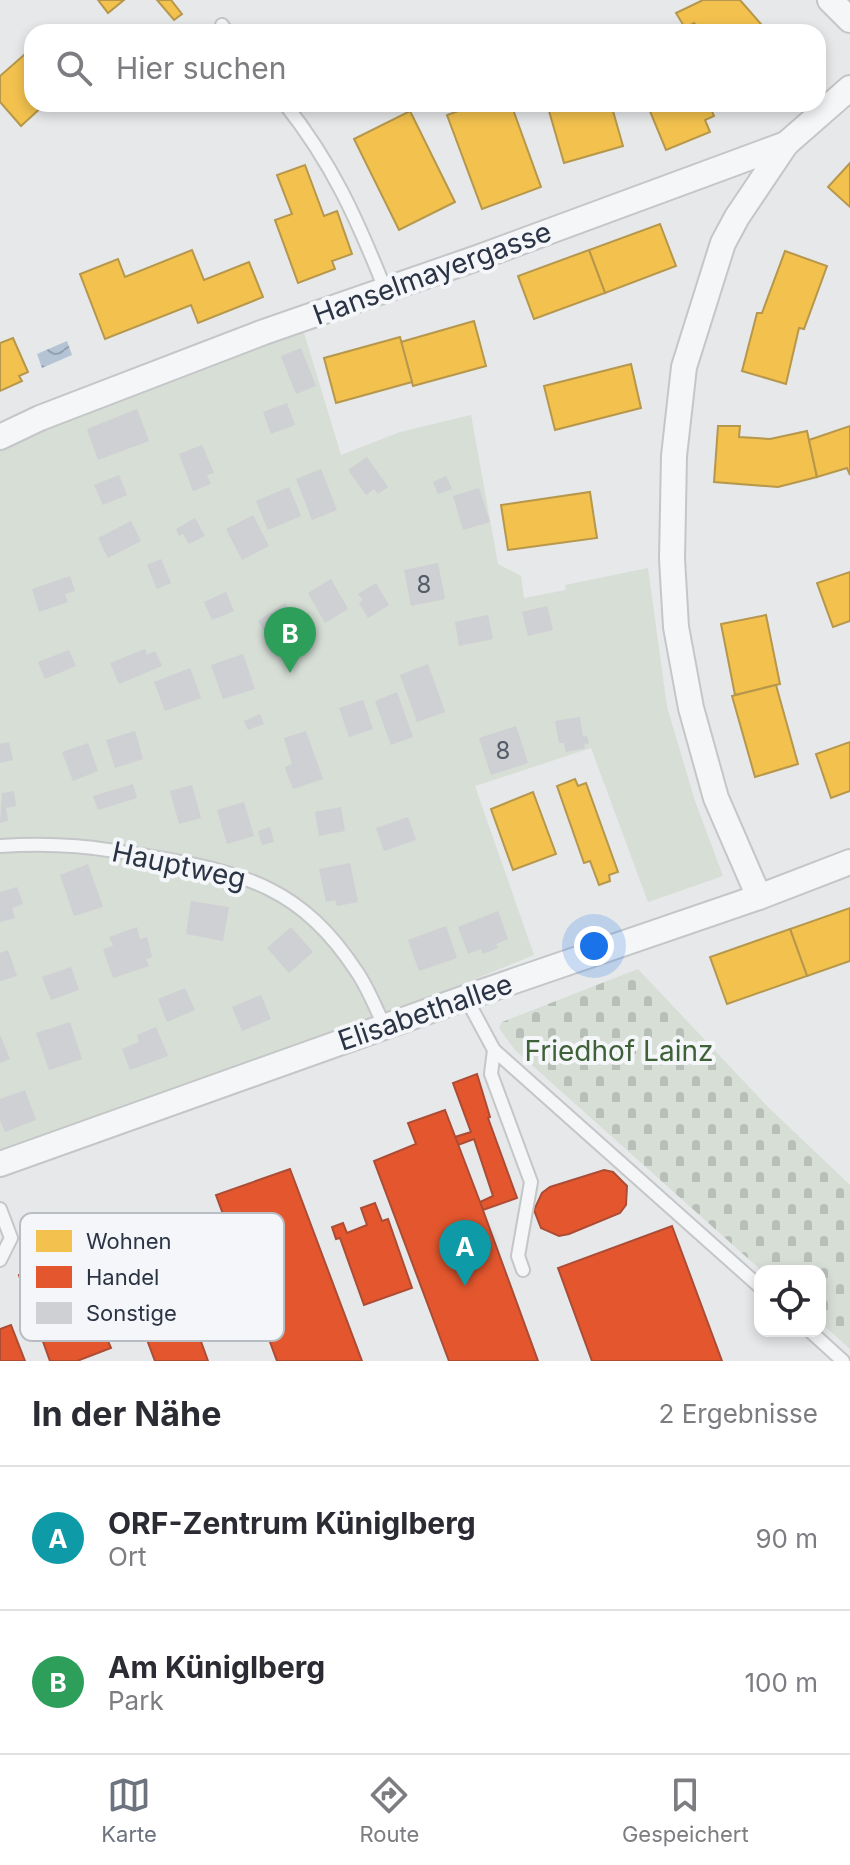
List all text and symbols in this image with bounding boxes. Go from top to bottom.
search box [24,24,826,112]
icon: search [52,46,96,90]
text: Hier suchen [116,50,286,86]
street label: Hanselmayergasse [308,214,556,332]
house number: 8 [417,570,431,599]
pin: B [264,607,316,673]
house number: 8 [496,736,510,765]
street label: Hauptweg [109,834,249,896]
your location [574,926,614,966]
street label: Elisabethallee [333,966,517,1058]
park label: Friedhof Lainz [525,1034,713,1068]
legend [20,1213,284,1341]
pin: A [439,1220,491,1286]
text: Wohnen [86,1228,172,1254]
text: Handel [86,1264,159,1290]
map controls [754,1265,826,1337]
button: locate [754,1265,826,1337]
text: Sonstige [86,1300,177,1326]
text: In der Nähe [32,1393,221,1434]
text: 2 Ergebnisse [659,1398,818,1429]
text: ORF-Zentrum Küniglberg [108,1505,476,1541]
text: A [48,1523,68,1554]
text: 90 m [755,1523,818,1554]
text: Ort [108,1541,147,1572]
text: Am Küniglberg [108,1649,325,1685]
text: B [49,1667,67,1698]
text: 100 m [745,1667,818,1698]
text: Park [108,1685,164,1716]
tab: Karte [101,1773,157,1847]
tab: Route [359,1773,419,1847]
tab: Gespeichert [622,1773,749,1847]

